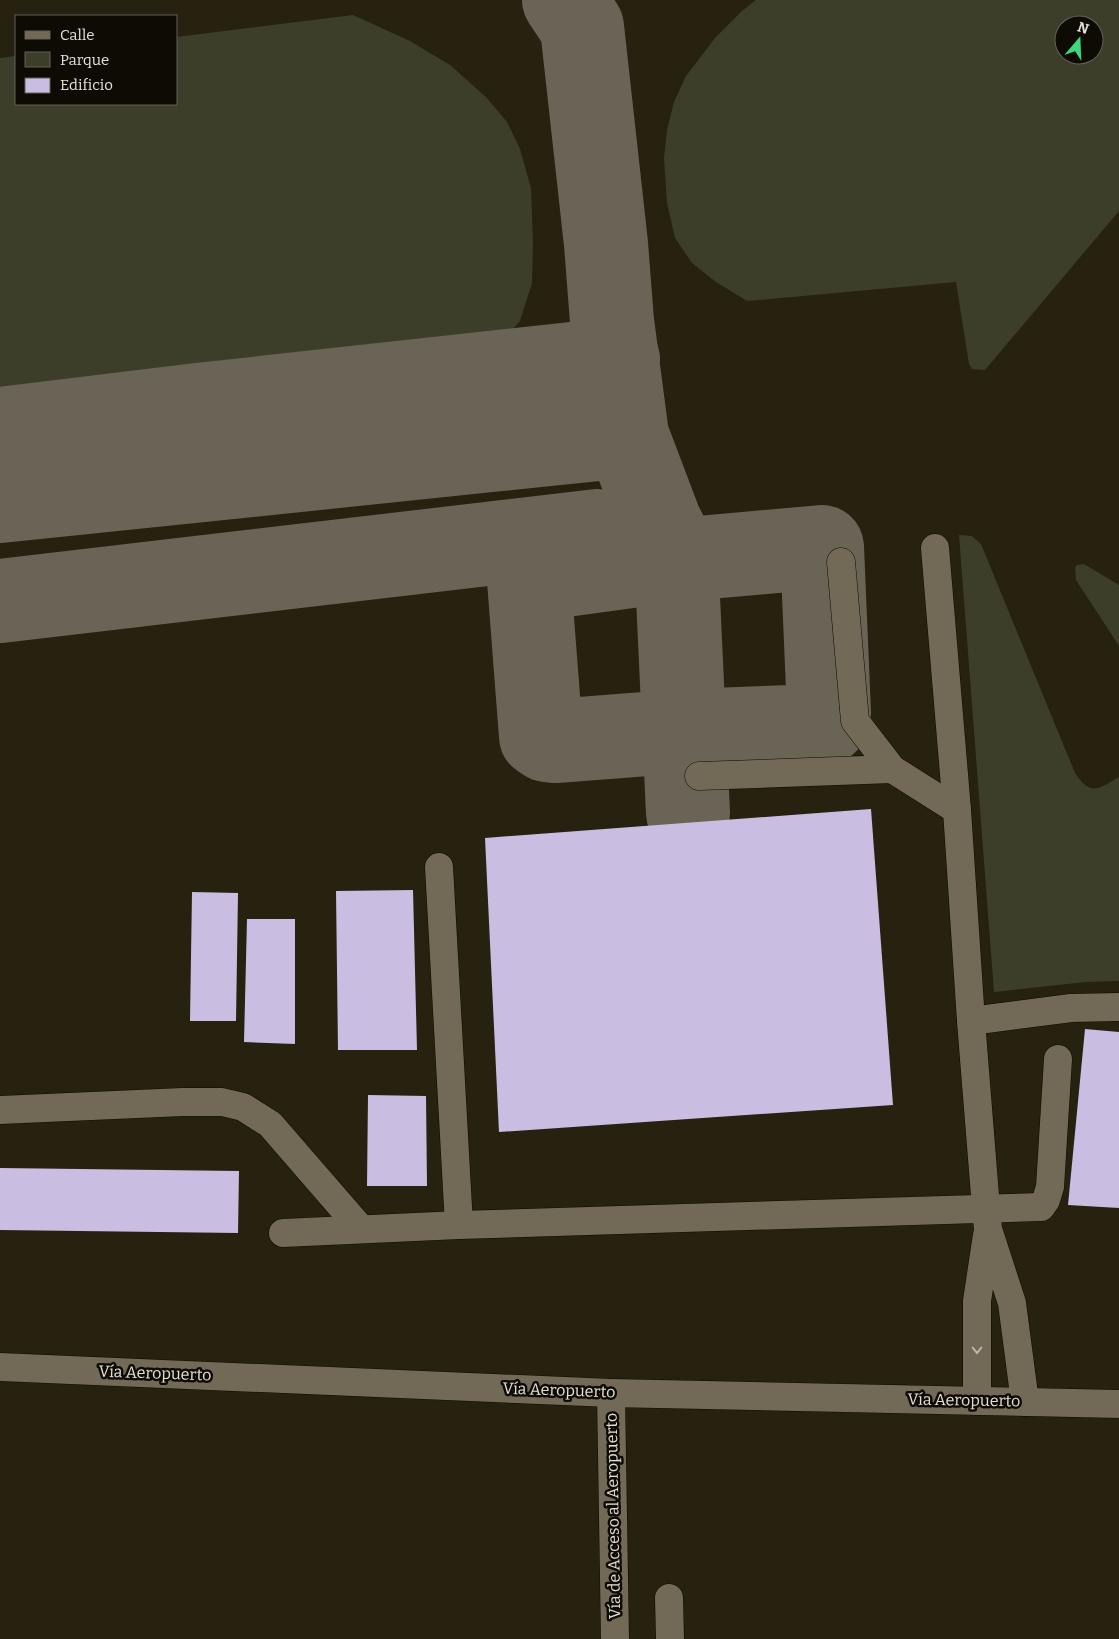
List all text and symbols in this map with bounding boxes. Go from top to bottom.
legend [15,15,178,105]
north arrow [1054,15,1104,65]
text: N [1075,18,1091,38]
text: Calle [60,26,94,44]
text: Parque [60,51,109,69]
text: Edificio [60,76,113,94]
one-way arrow [972,1346,982,1354]
street label: Vía Aeropuerto [98,1362,212,1384]
street label: Vía Aeropuerto [502,1379,616,1401]
street label: Vía Aeropuerto [907,1390,1021,1410]
street label: Vía de Acceso al Aeropuerto [602,1413,624,1619]

